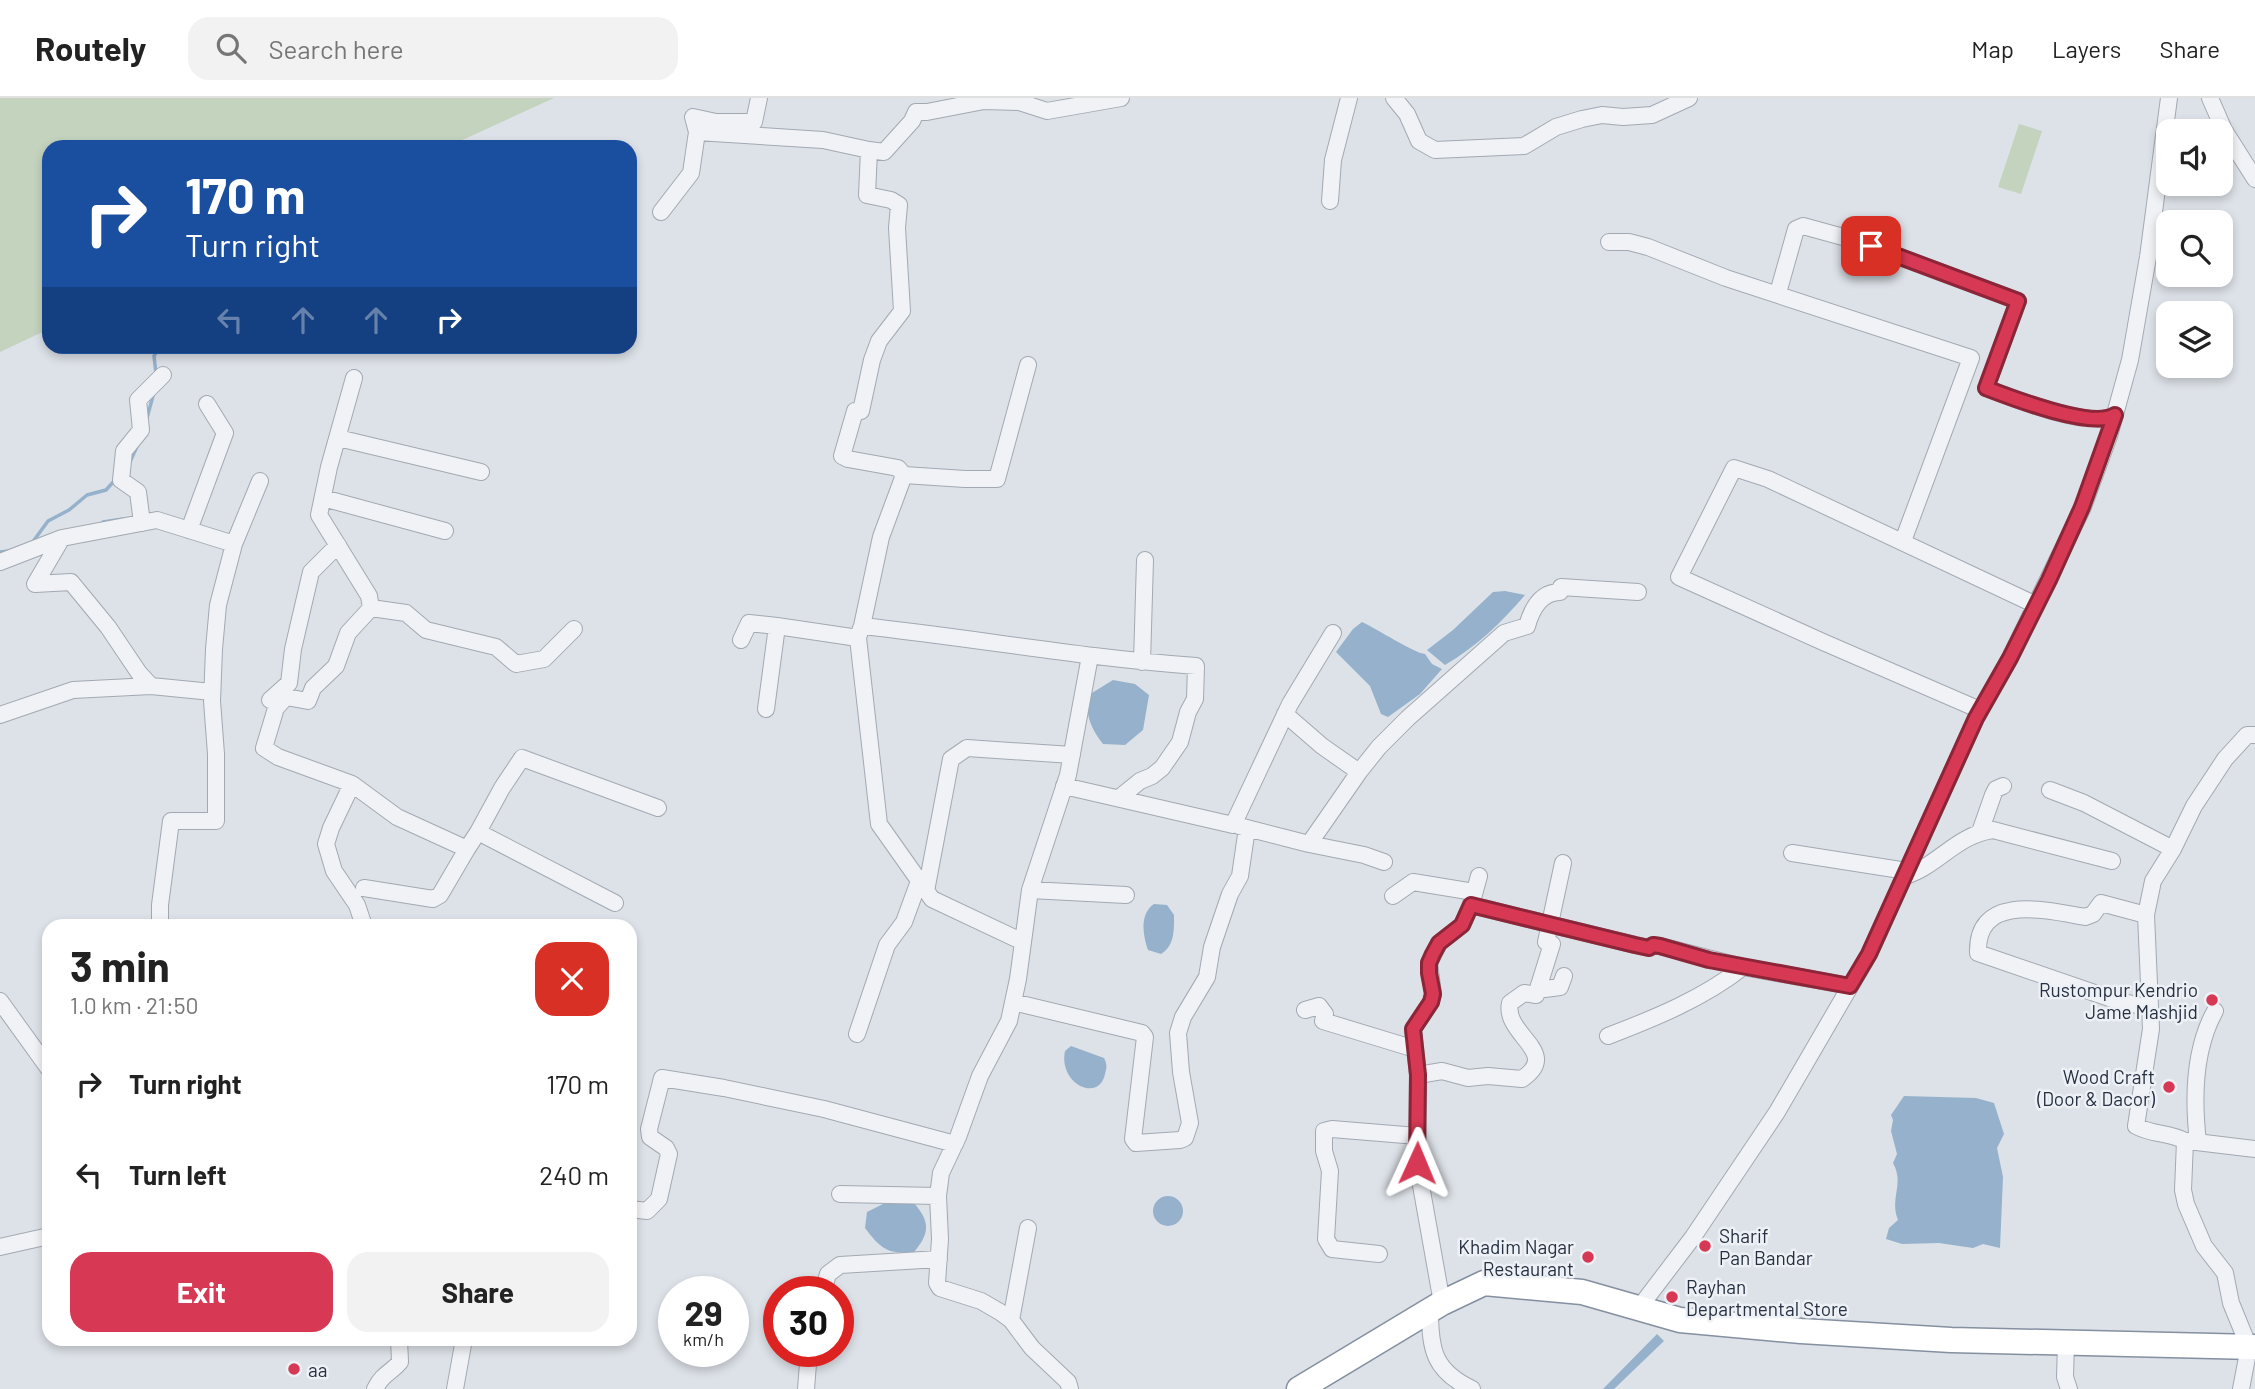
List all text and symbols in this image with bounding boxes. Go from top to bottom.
search box [188,17,678,80]
text: Routely [35,28,146,68]
icon: search [212,29,250,67]
text: Search here [268,33,404,64]
text: Map [1971,34,2014,63]
text: Layers [2052,34,2121,63]
text: Share [2159,34,2220,63]
map controls [2156,119,2233,378]
button: sound [2156,119,2233,196]
text: 170 m [185,165,305,224]
icon: right [70,168,161,259]
button: search [2156,210,2233,287]
pin [1841,216,1901,276]
text: Turn right [185,225,320,263]
icon: arrive [1852,227,1890,265]
icon: left [211,301,249,339]
icon: ahead [284,301,322,339]
icon: ahead [357,301,395,339]
icon: right [430,301,468,339]
button: layers [2156,301,2233,378]
text: 3 min [70,940,170,990]
button: close [535,942,609,1016]
place label: Rustompur Kendrio Jame Mashjid [2039,978,2198,1023]
text: 1.0 km · 21:50 [70,991,199,1019]
marker: Rustompur Kendrio Jame Mashjid [2204,992,2220,1008]
icon: right [70,1065,108,1103]
place label: Wood Craft (Door & Dacor) [2036,1065,2156,1110]
text: Turn right [129,1068,242,1099]
text: 170 m [546,1068,609,1099]
marker: Wood Craft (Door & Dacor) [2161,1079,2177,1095]
position arrow [1380,1126,1454,1200]
icon: left [70,1156,108,1194]
text: Turn left [129,1159,227,1190]
text: 240 m [539,1159,609,1190]
place label: Sharif Pan Bandar [1719,1224,1813,1269]
place label: Khadim Nagar Restaurant [1458,1235,1574,1280]
marker: Sharif Pan Bandar [1697,1238,1713,1254]
marker: Khadim Nagar Restaurant [1580,1249,1596,1265]
button: Exit [70,1252,333,1332]
button: Share [347,1252,609,1332]
place label: Rayhan Departmental Store [1686,1275,1848,1320]
speed limit sign: 30 [763,1276,854,1367]
marker: Rayhan Departmental Store [1664,1289,1680,1305]
text: 29 [684,1291,723,1333]
text: km/h [683,1328,724,1350]
place label: aa [308,1358,327,1381]
marker: aa [286,1361,302,1377]

